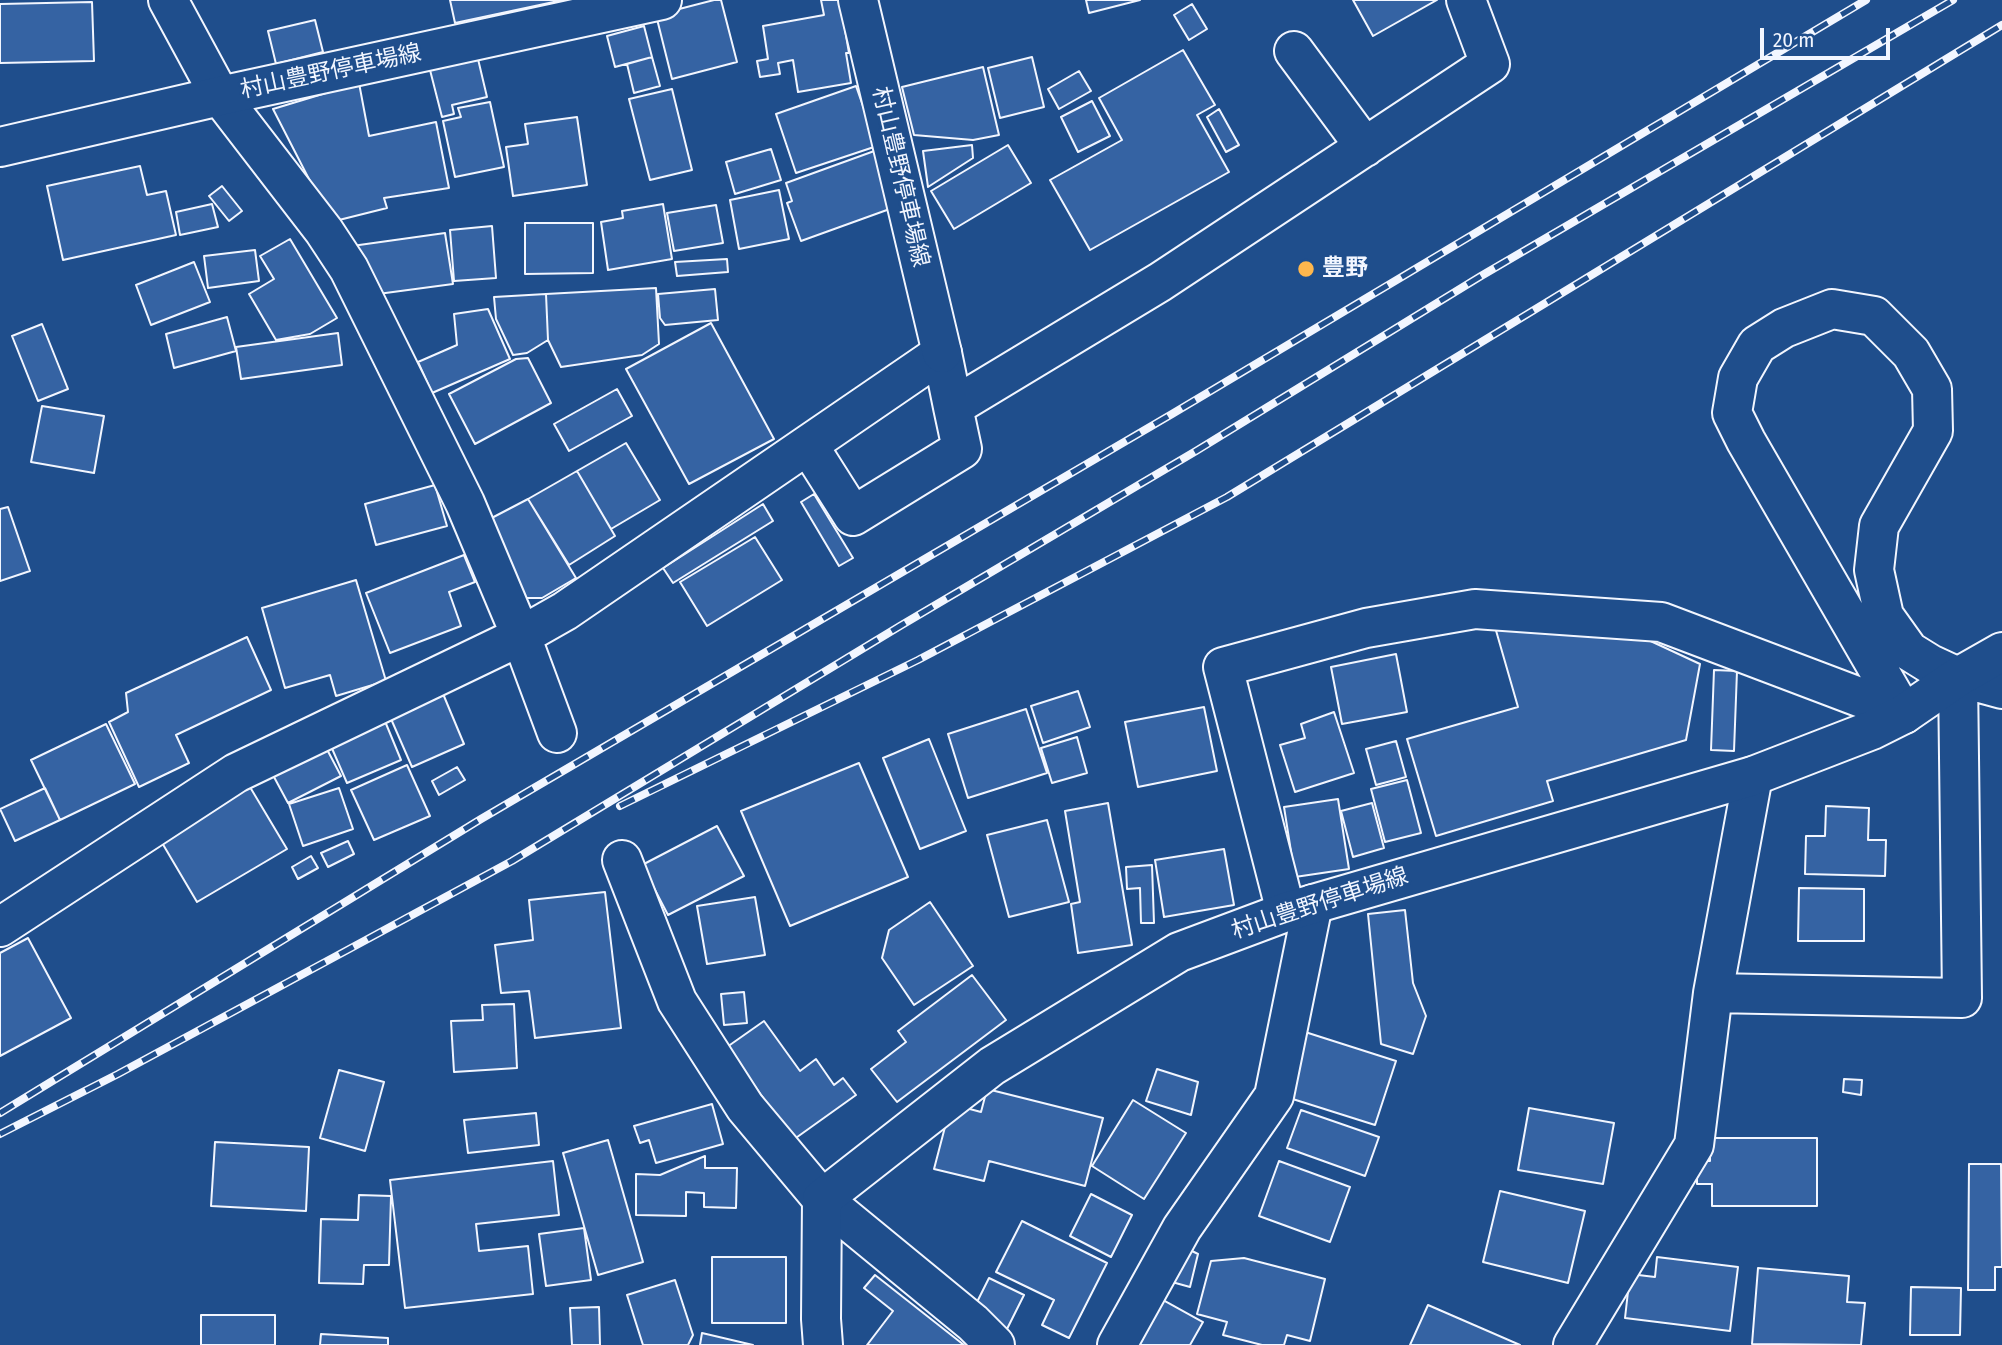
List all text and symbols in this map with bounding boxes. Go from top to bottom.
scale bar [1764,14,1894,58]
text: 20 m [1773,27,1814,53]
street label: 村山豊野停車場線 [238,39,424,105]
street label: 村山豊野停車場線 [866,84,934,270]
place label: 豊野 [1322,255,1368,283]
marker: 豊野 [1296,259,1316,279]
street label: 村山豊野停車場線 [1228,862,1412,946]

